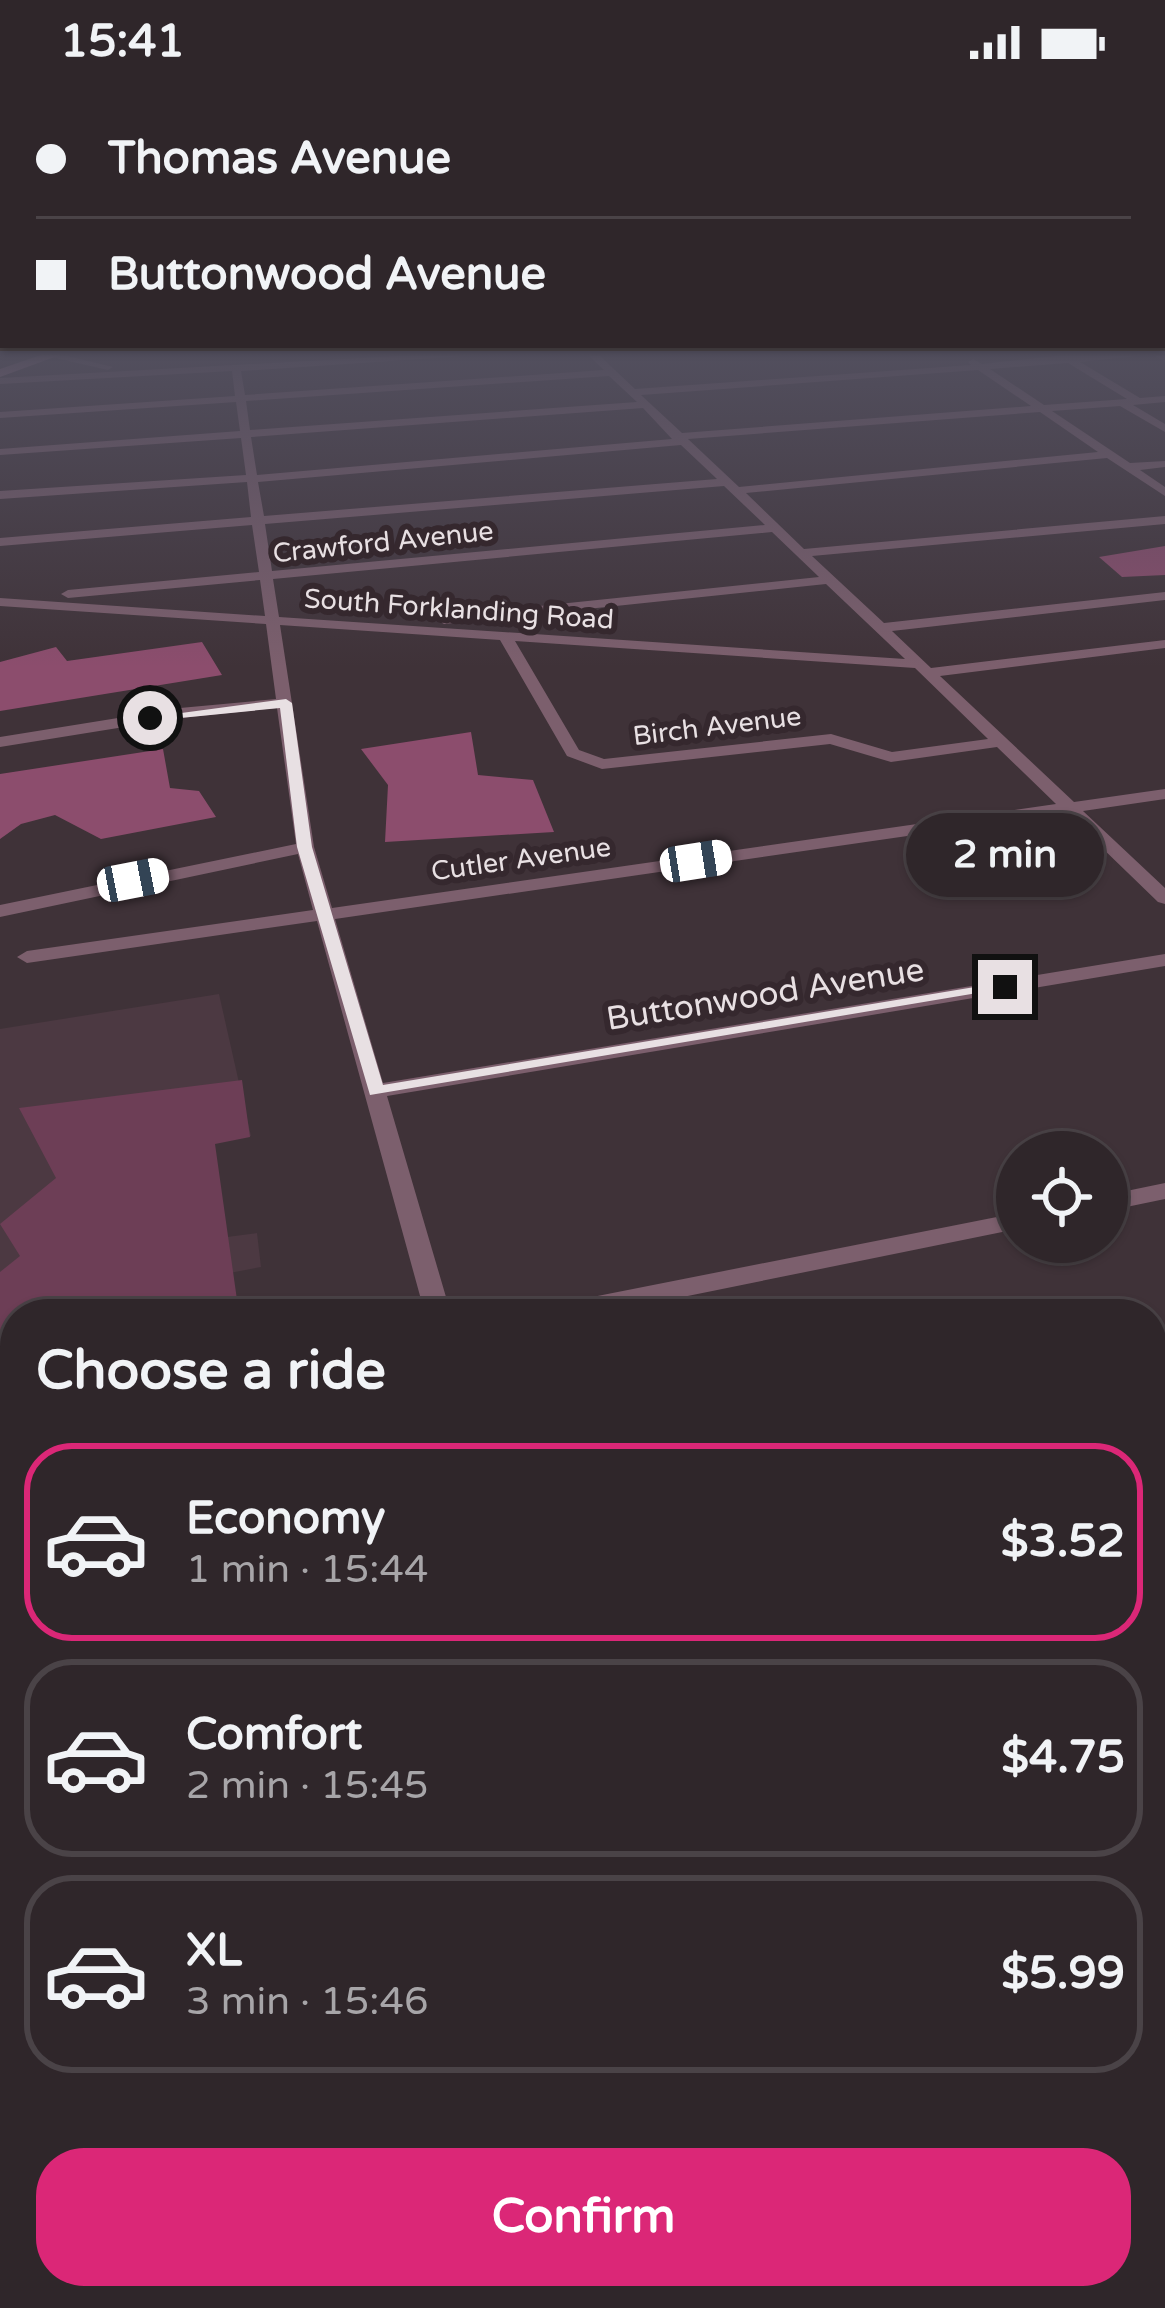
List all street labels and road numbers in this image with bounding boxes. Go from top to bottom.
street label: Crawford Avenue [271,514,495,570]
street label: South Forklanding Road [303,582,615,637]
street label: Birch Avenue [631,700,803,753]
street label: Cutler Avenue [429,831,613,888]
street label: Buttonwood Avenue [604,950,927,1039]

